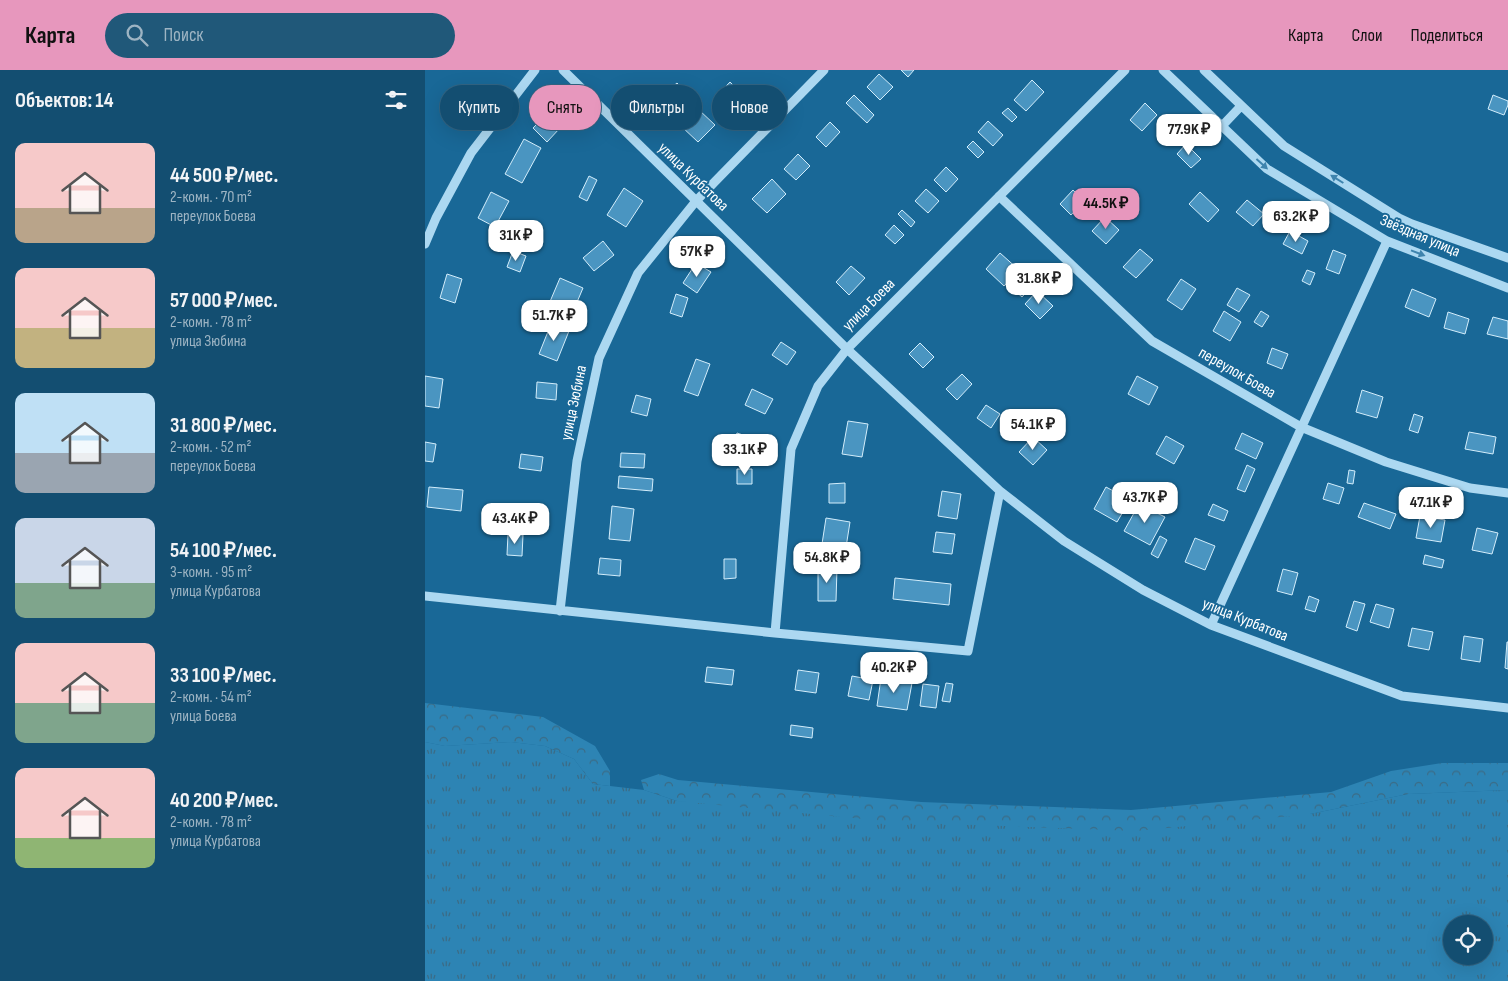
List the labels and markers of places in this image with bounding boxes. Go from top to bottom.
pin: 77.9K ₽ [1143,114,1235,156]
pin: 44.5K ₽ [1060,188,1152,230]
pin: 63.2K ₽ [1250,200,1342,243]
pin: 31K ₽ [481,220,551,262]
pin: 57K ₽ [662,236,732,278]
pin: 31.8K ₽ [993,262,1085,305]
pin: 51.7K ₽ [508,300,600,342]
pin: 54.1K ₽ [987,408,1079,451]
pin: 33.1K ₽ [699,434,791,476]
pin: 43.7K ₽ [1099,482,1191,524]
pin: 47.1K ₽ [1385,486,1477,529]
pin: 43.4K ₽ [469,502,561,545]
pin: 54.8K ₽ [781,542,873,584]
pin: 40.2K ₽ [848,652,940,694]

